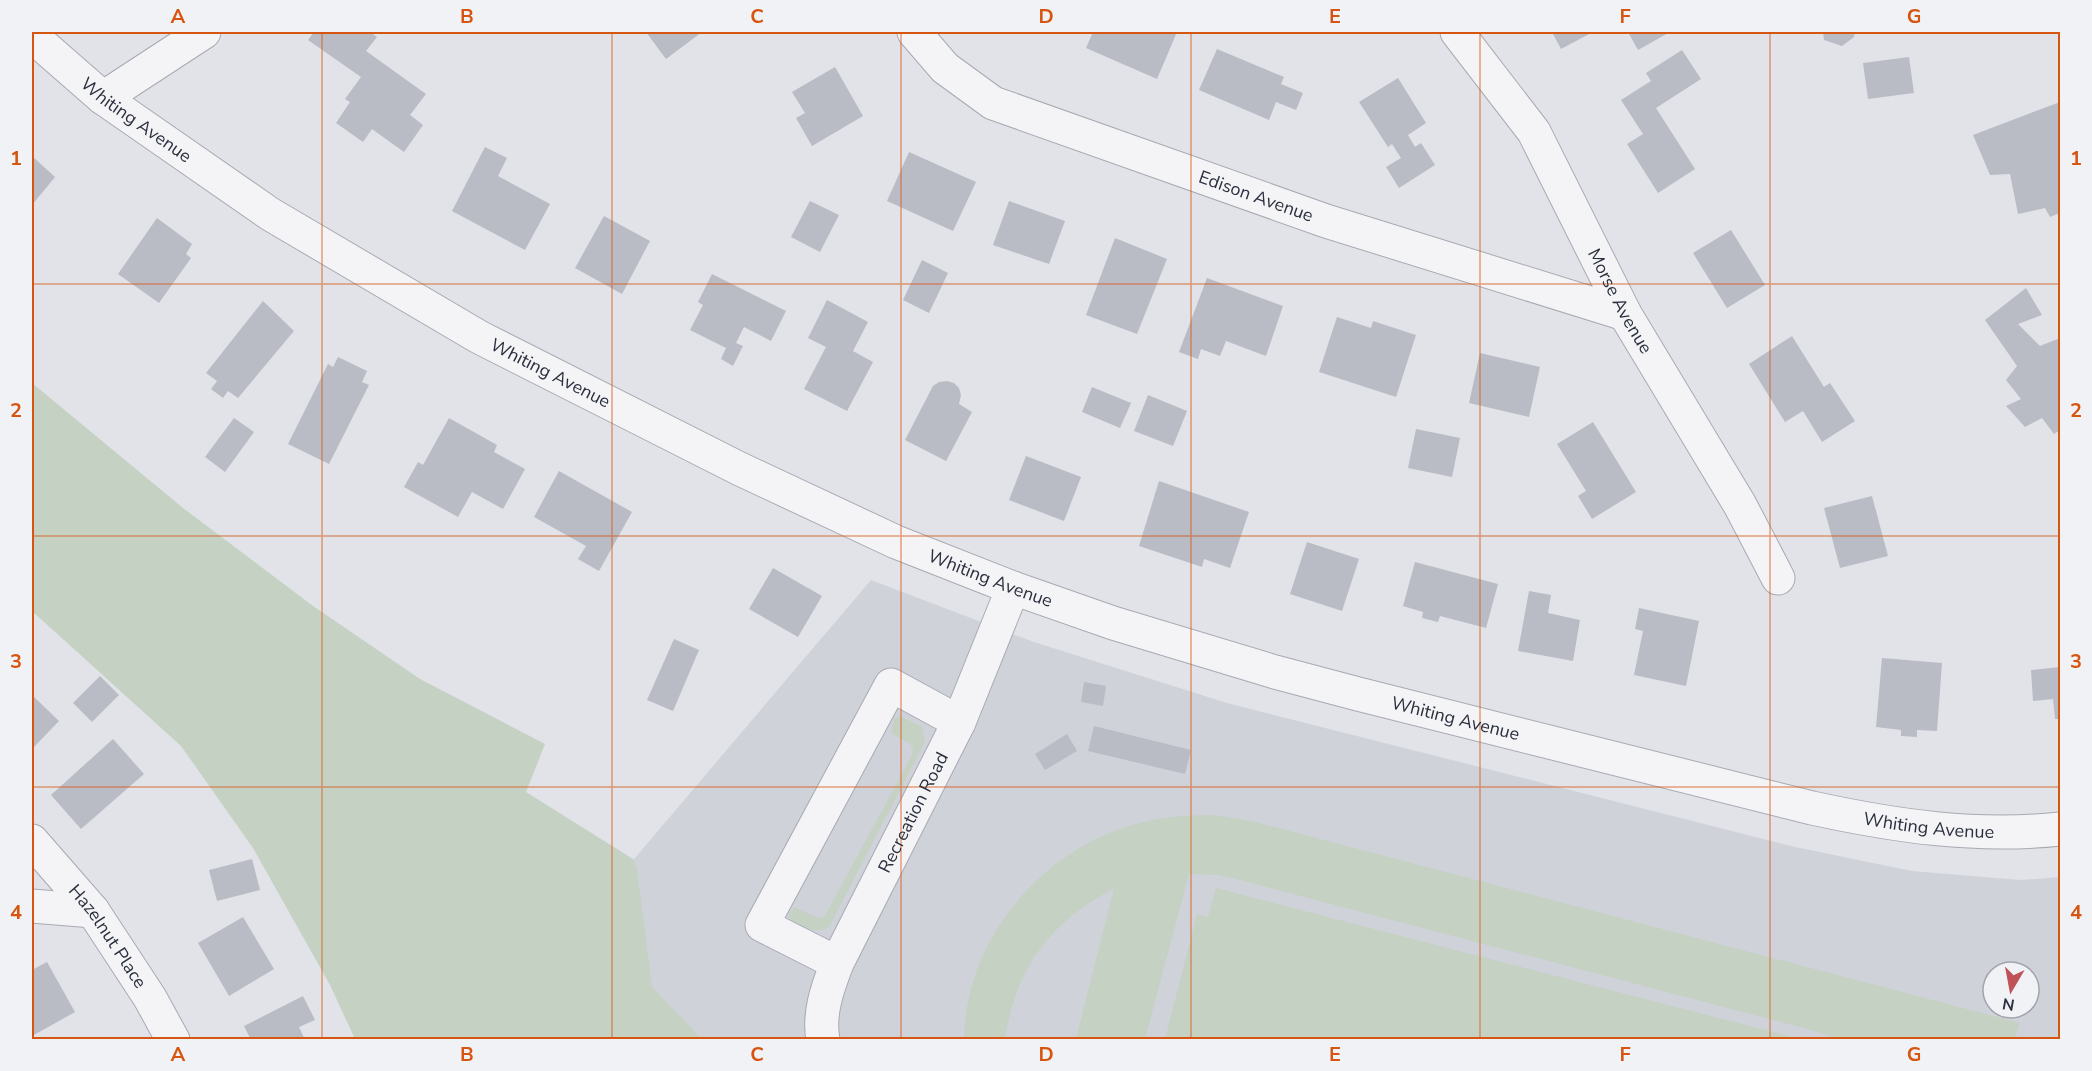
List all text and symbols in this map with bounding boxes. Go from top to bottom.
text: A [171,3,186,30]
text: B [460,3,474,30]
text: C [750,3,764,30]
text: D [1038,3,1054,30]
text: E [1329,3,1341,30]
text: F [1619,3,1631,30]
text: G [1907,3,1921,30]
street label: Whiting Avenue [76,72,196,168]
text: 1 [10,145,22,172]
text: 1 [2070,145,2082,172]
street label: Edison Avenue [1196,165,1317,228]
street label: Morse Avenue [1582,245,1658,358]
street label: Whiting Avenue [486,333,614,413]
text: 2 [10,397,22,424]
text: 2 [2070,397,2082,424]
street label: Whiting Avenue [925,544,1056,613]
text: 3 [10,648,22,675]
text: 3 [2070,648,2082,675]
street label: Whiting Avenue [1389,691,1522,746]
street label: Recreation Road [873,748,954,877]
street label: Whiting Avenue [1862,807,1994,844]
street label: Hazelnut Place [63,879,152,993]
text: 4 [10,899,22,926]
text: 4 [2070,899,2082,926]
north arrow [1981,960,2041,1020]
text: N [2001,992,2016,1016]
text: A [171,1041,186,1068]
text: B [460,1041,474,1068]
text: C [750,1041,764,1068]
text: D [1038,1041,1054,1068]
text: E [1329,1041,1341,1068]
text: F [1619,1041,1631,1068]
text: G [1907,1041,1921,1068]

